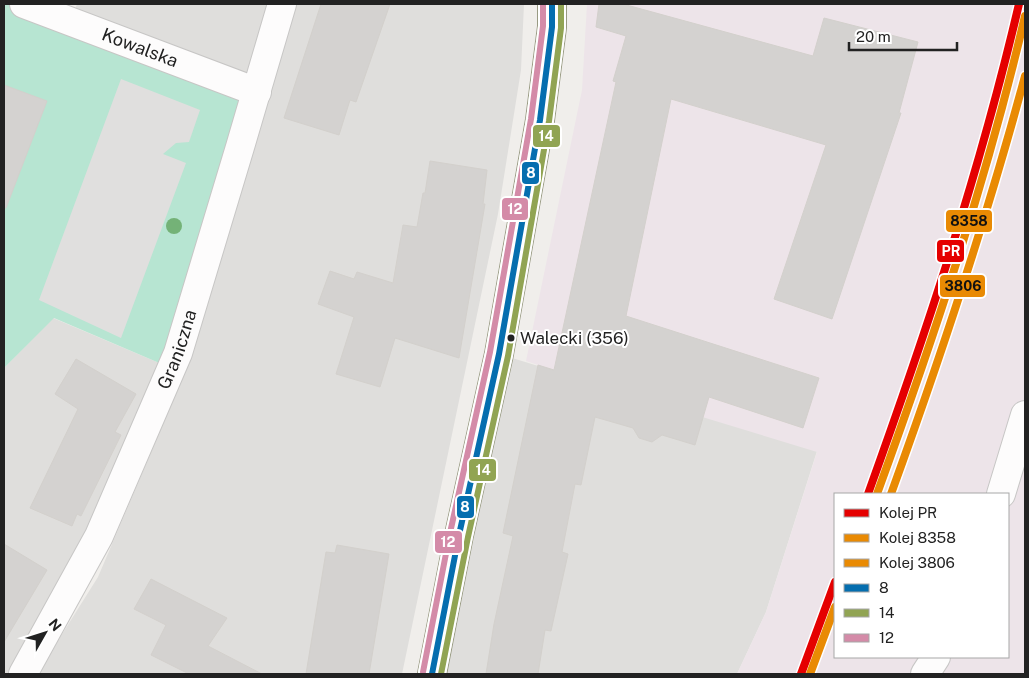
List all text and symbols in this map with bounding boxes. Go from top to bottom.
scale bar [849,20,956,52]
street label: Kowalska [99,23,181,71]
text: 20 m [856,28,891,45]
line badge: 14 [532,124,561,148]
text: 14 [538,128,554,144]
line badge: 8 [521,161,540,185]
text: 8 [526,165,536,181]
line badge: 12 [501,197,529,221]
text: 12 [508,201,523,217]
line badge: 8358 [945,209,993,233]
text: 8358 [950,213,988,229]
line badge: PR [936,239,965,263]
text: PR [942,243,960,259]
line badge: 3806 [939,274,986,298]
text: 3806 [945,278,981,294]
street label: Graniczna [153,307,200,392]
place label: Walecki (356) [520,328,629,348]
marker: Walecki (356) [506,333,516,343]
line badge: 14 [468,458,497,482]
text: 14 [475,462,491,478]
legend [834,493,1009,658]
line badge: 8 [456,495,475,519]
text: 8 [460,499,470,515]
text: Kolej PR [879,504,937,521]
text: Kolej 8358 [879,529,956,546]
line badge: 12 [434,530,463,554]
text: 12 [441,534,456,550]
text: Kolej 3806 [879,554,955,571]
text: 8 [879,579,889,596]
text: 14 [879,604,895,621]
north arrow [20,608,70,658]
text: N [45,616,65,634]
text: 12 [879,629,894,646]

